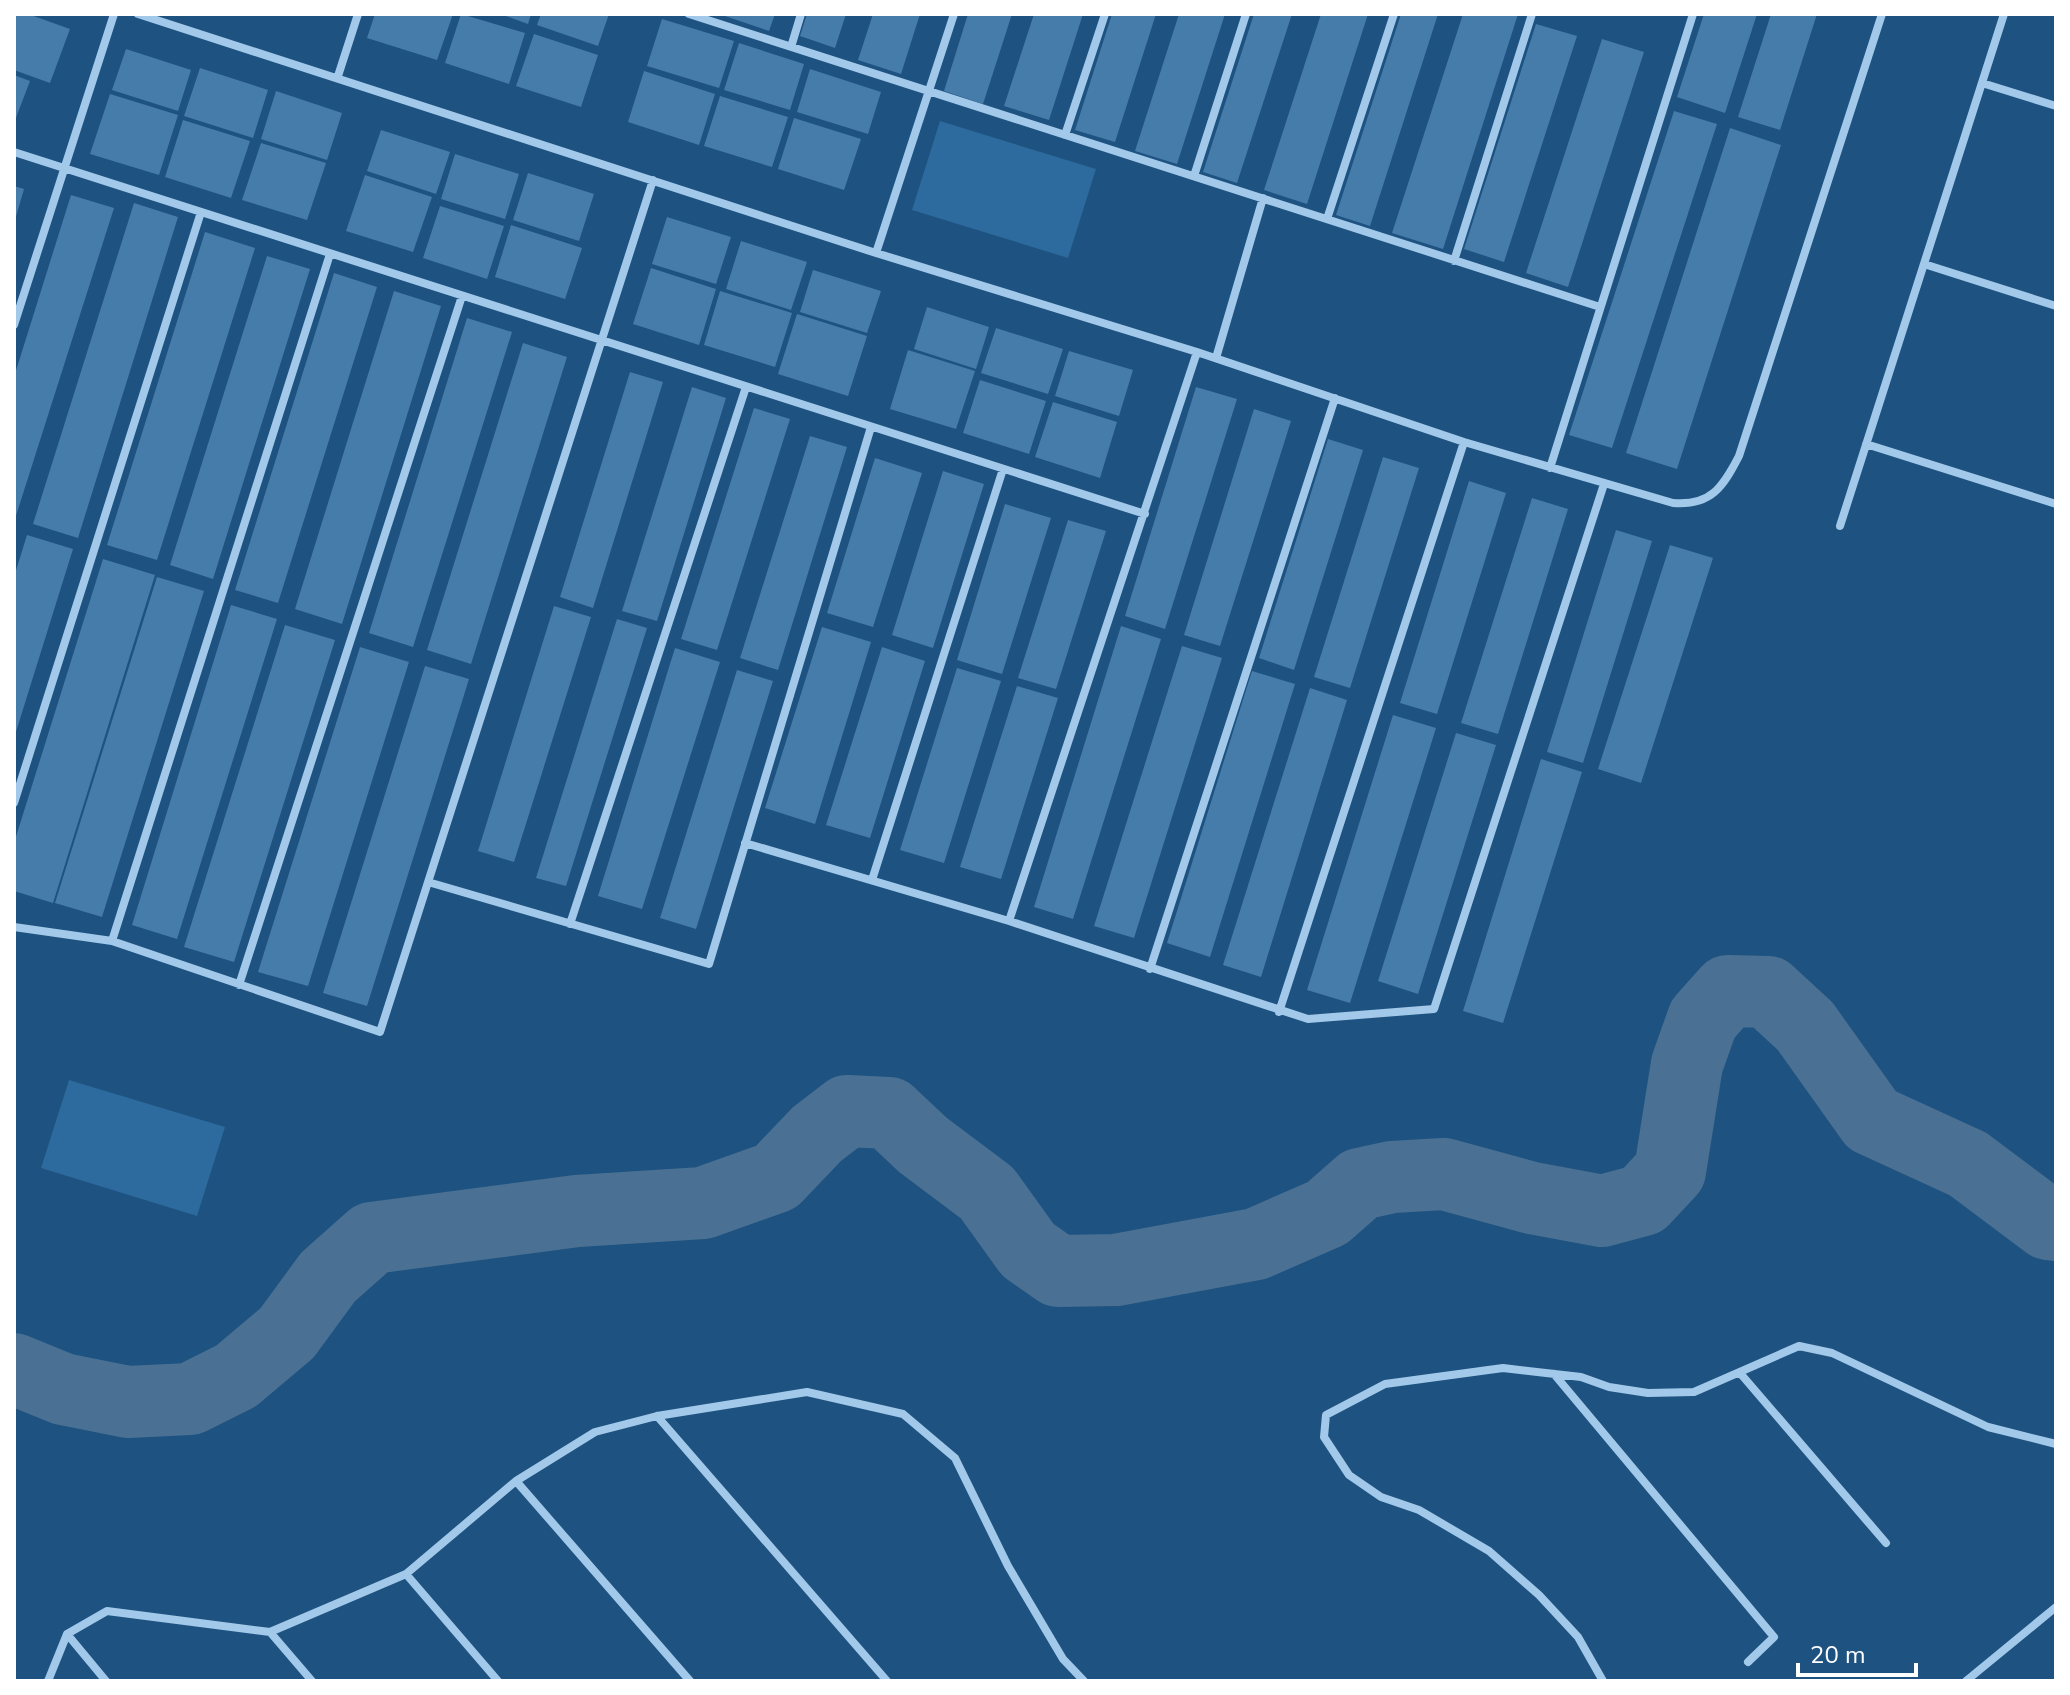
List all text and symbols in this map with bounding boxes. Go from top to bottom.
scale bar [1798,1627,1916,1677]
text: 20 m [1810,1639,1866,1671]

